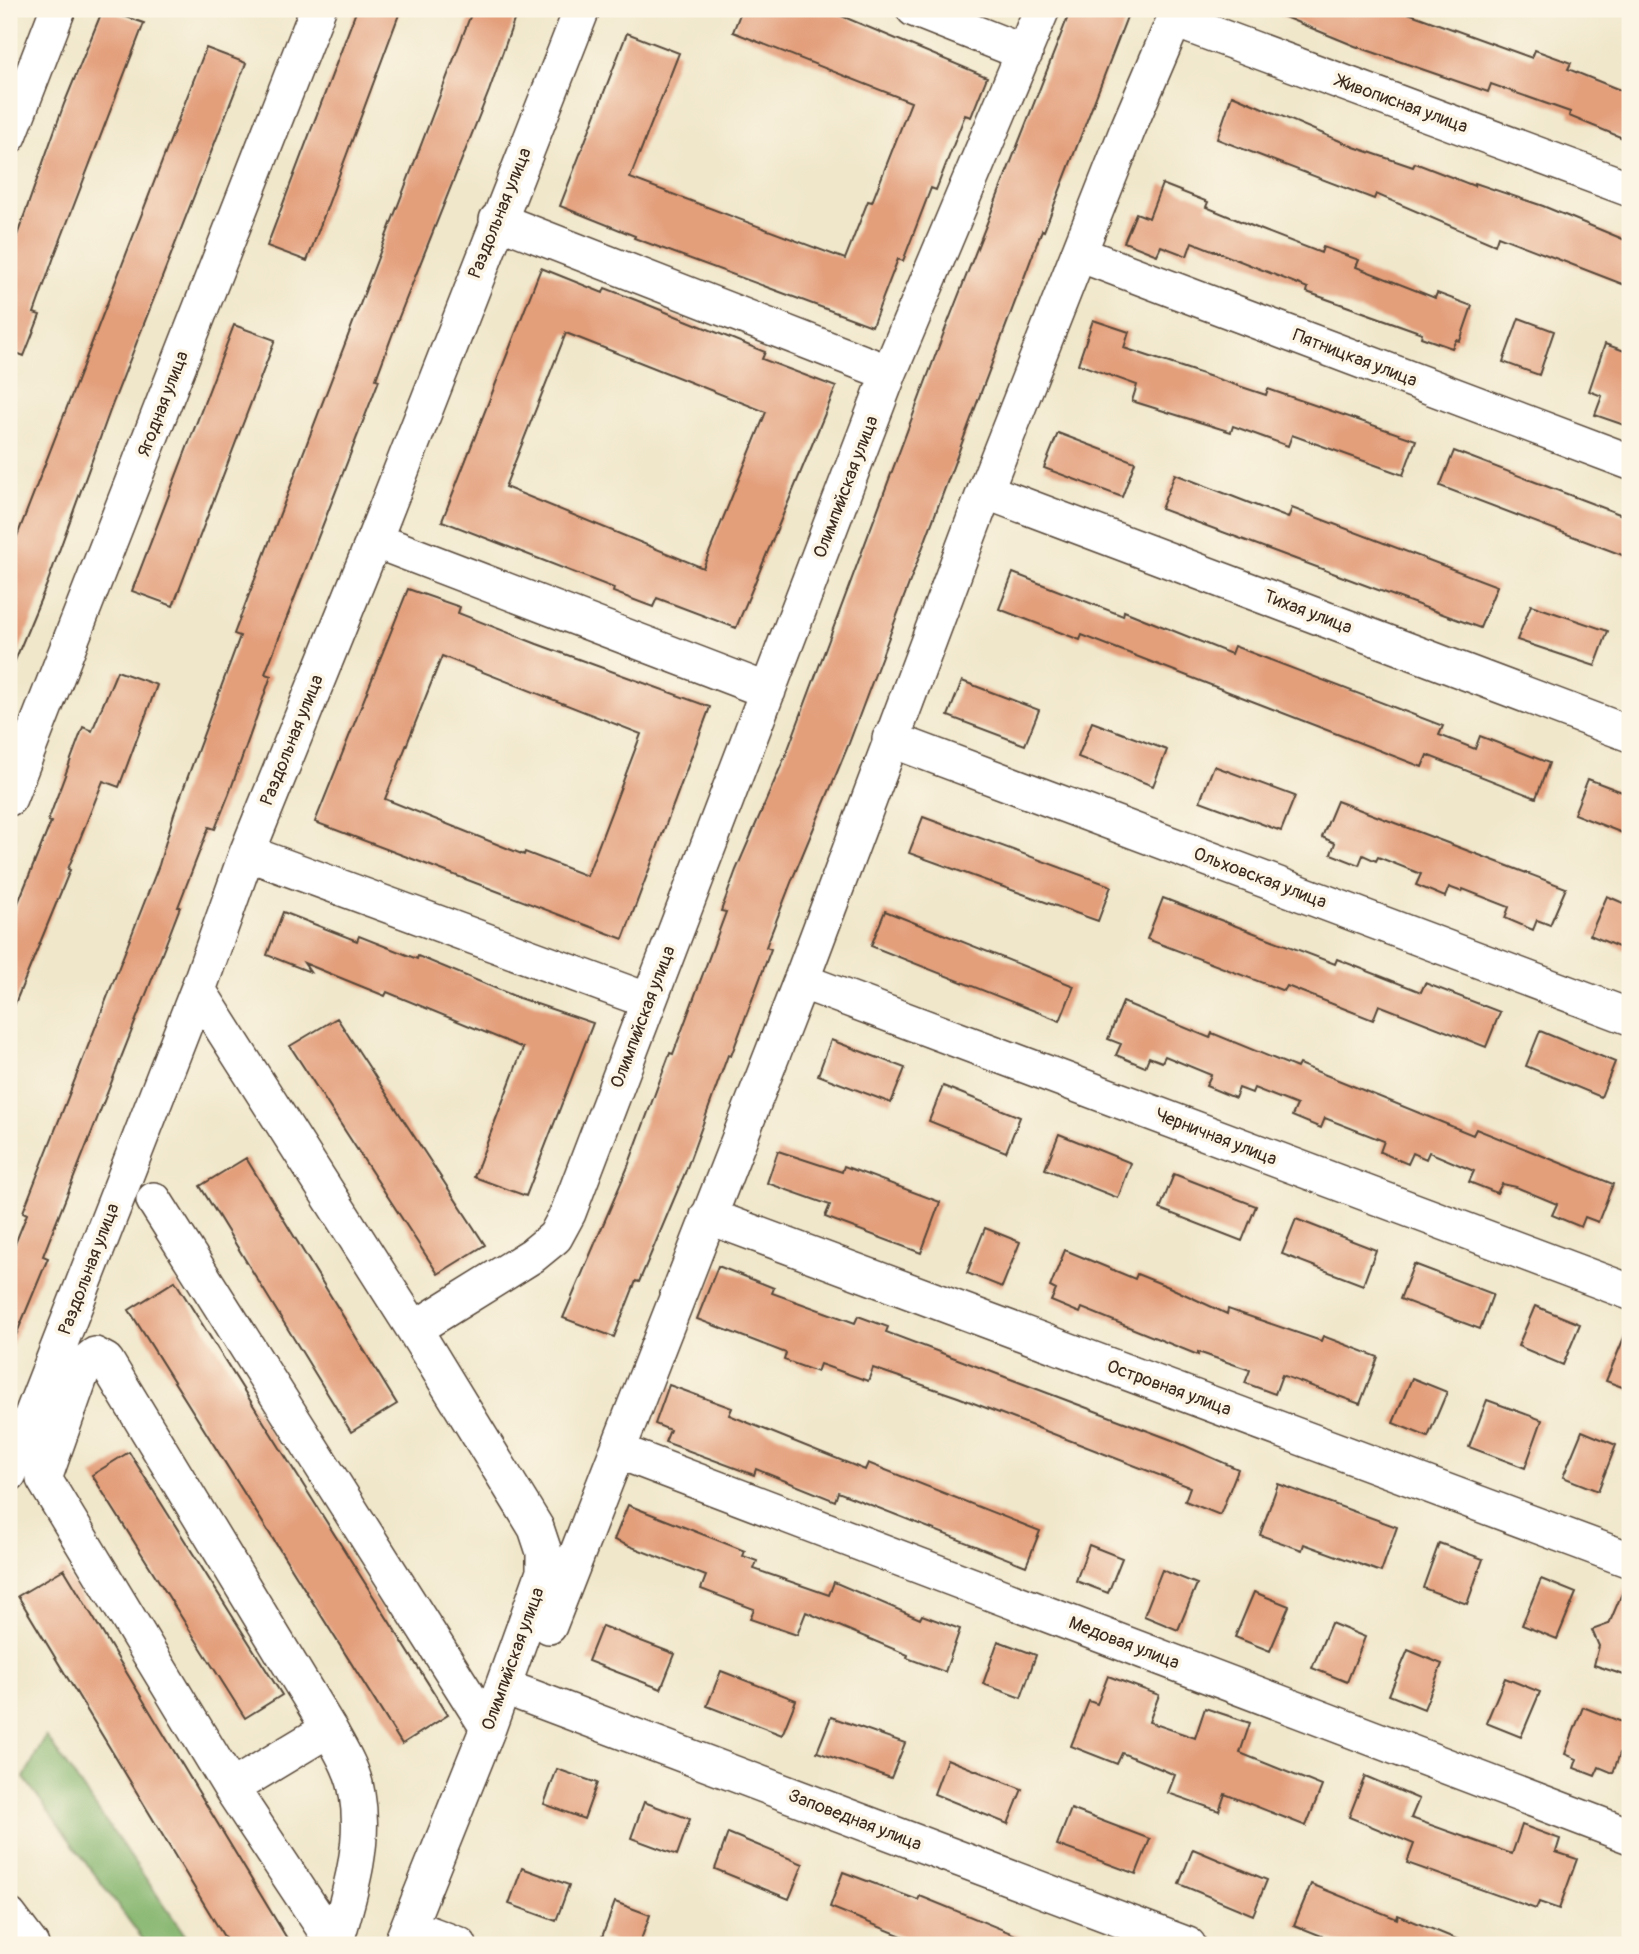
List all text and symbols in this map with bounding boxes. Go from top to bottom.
street label: Живописная улица [1330,69,1471,138]
street label: Раздольная улица [463,144,537,282]
street label: Пятницкая улица [1290,324,1420,392]
street label: Ягодная улица [132,348,194,460]
street label: Олимпийская улица [808,413,884,561]
street label: Тихая улица [1261,585,1355,639]
street label: Раздольная улица [255,671,329,809]
street label: Ольховская улица [1190,842,1330,914]
street label: Олимпийская улица [605,943,681,1091]
street label: Черничная улица [1152,1103,1280,1171]
street label: Раздольная улица [53,1200,125,1338]
street label: Островная улица [1104,1355,1234,1421]
street label: Олимпийская улица [476,1584,550,1734]
street label: Медовая улица [1065,1611,1183,1675]
street label: Заповедная улица [785,1784,925,1856]

